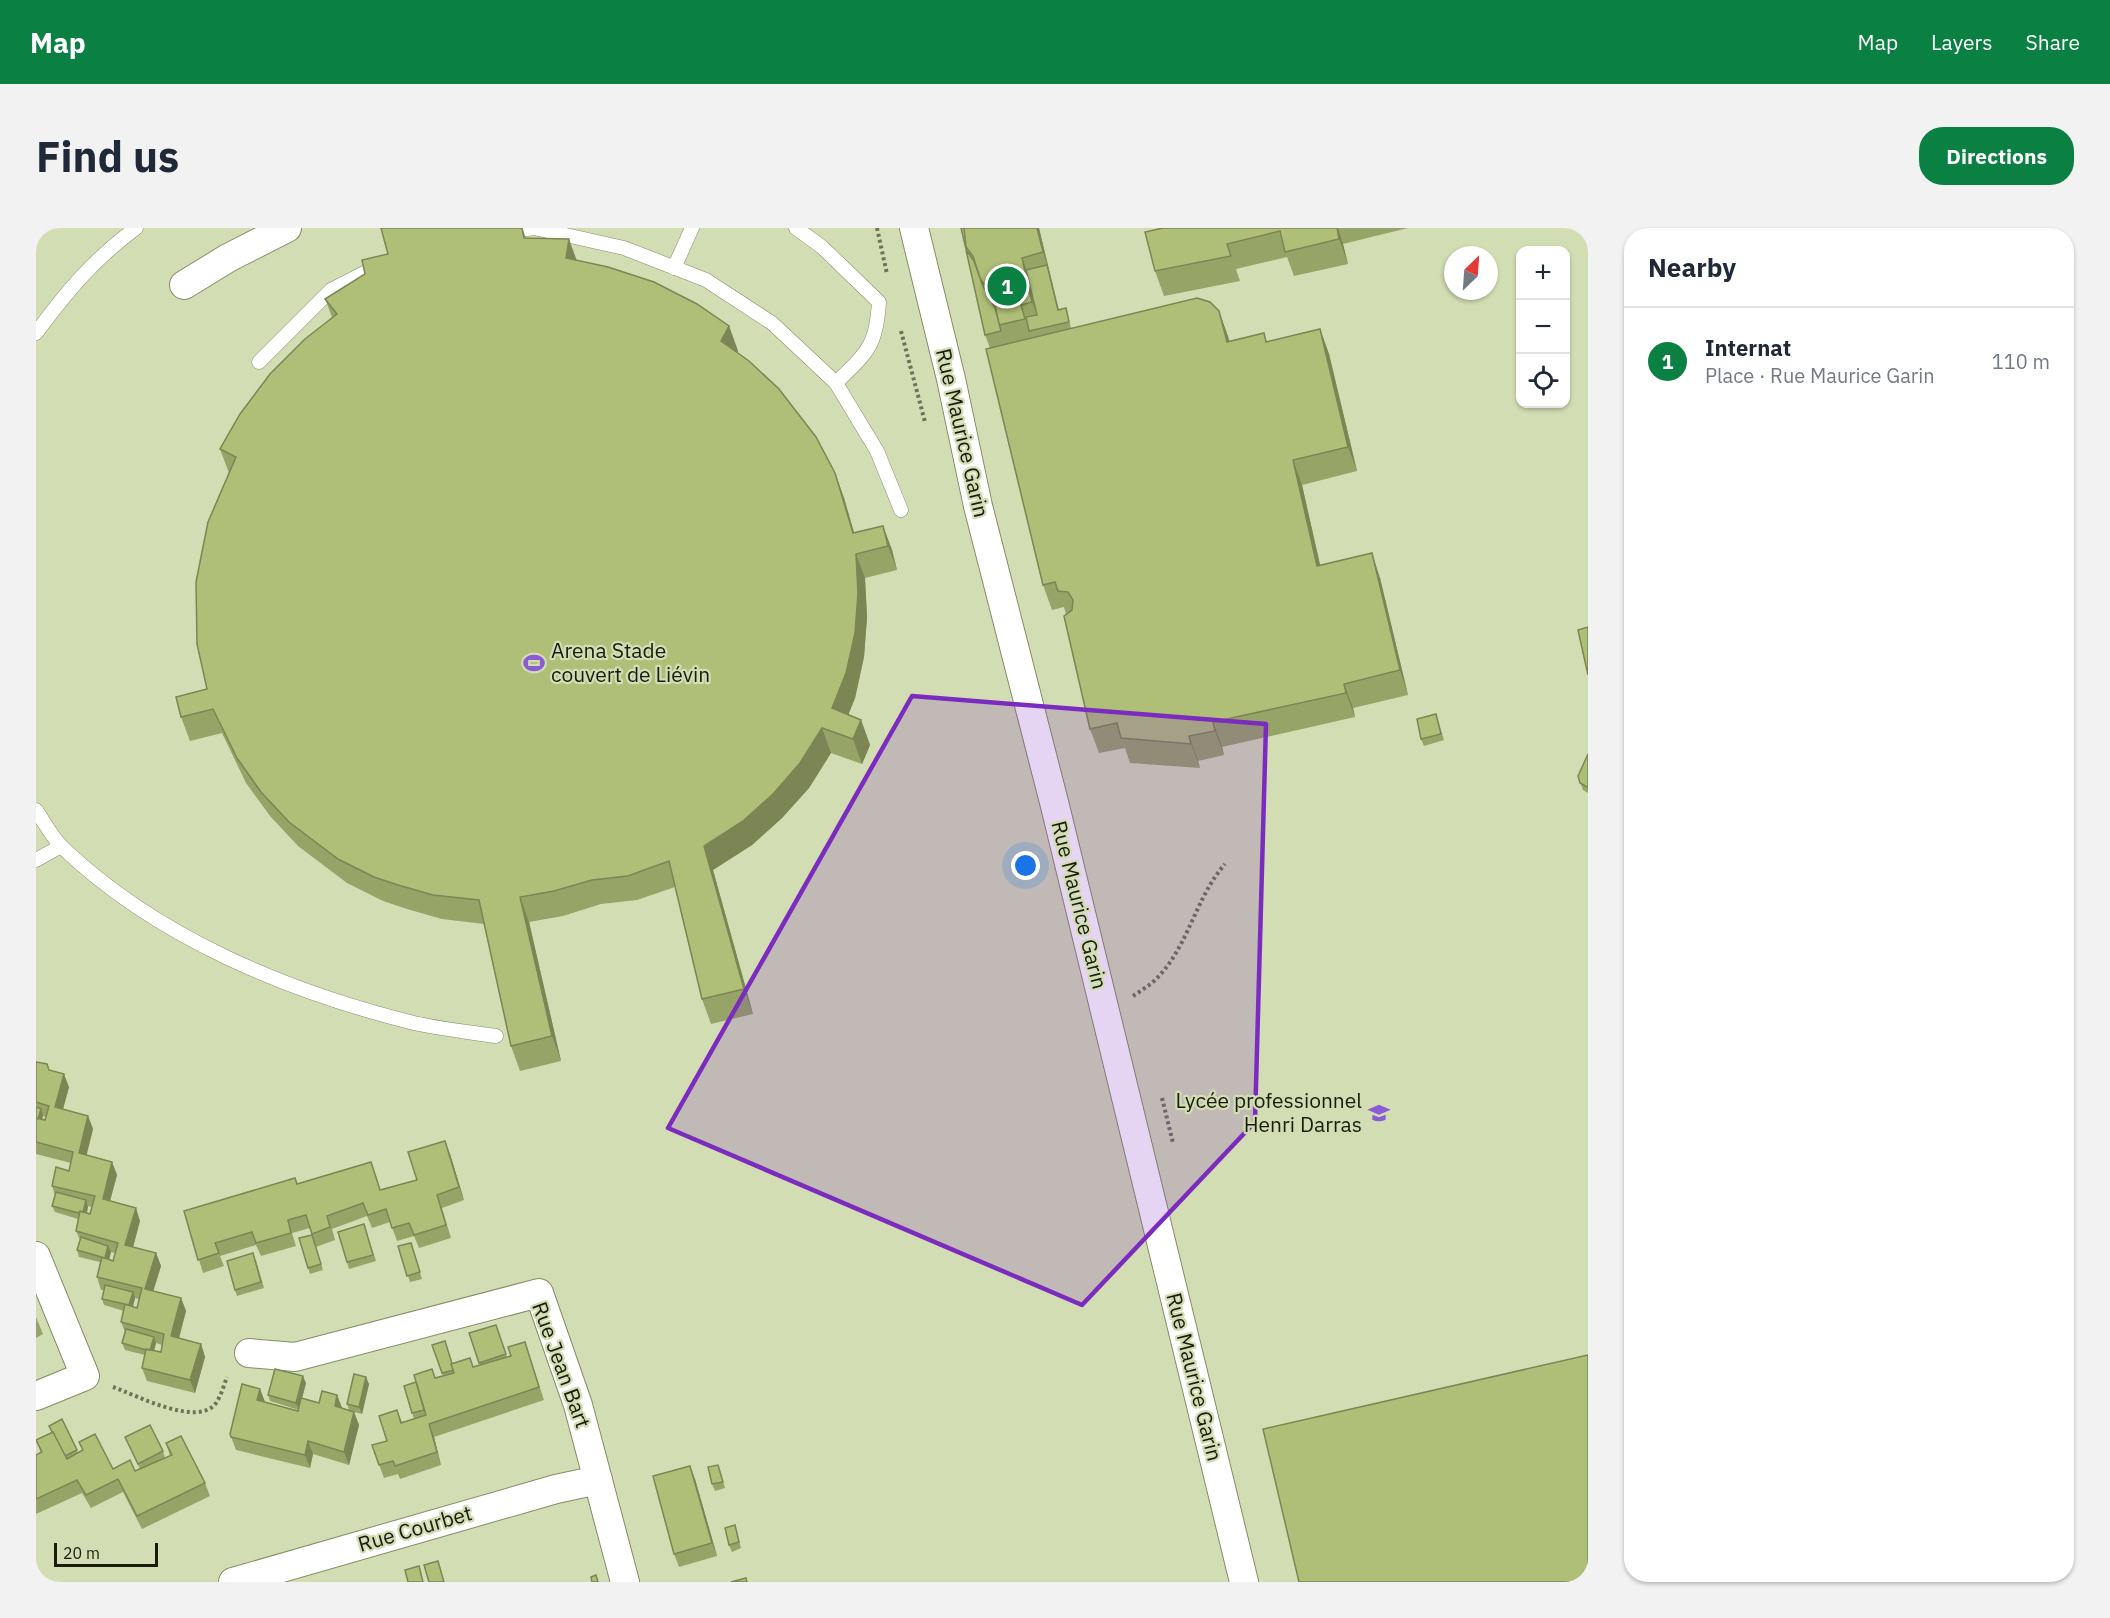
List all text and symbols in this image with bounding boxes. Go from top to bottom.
text: Map [30,24,86,61]
text: Map [1858,28,1898,56]
text: Layers [1931,28,1993,56]
text: Share [2026,28,2080,56]
button: Directions [1919,127,2074,185]
text: Find us [36,129,179,184]
north arrow [1444,246,1498,300]
map controls [1516,246,1570,408]
button: + [1516,246,1570,300]
text: Nearby [1648,250,1736,284]
pin: 1 [988,264,1026,308]
button: − [1516,300,1570,354]
text: Internat [1705,333,1791,362]
street label: Rue Maurice Garin [930,346,996,520]
text: 1 [1662,348,1674,375]
text: 110 m [1992,348,2050,375]
button: locate [1516,354,1570,408]
text: Place · Rue Maurice Garin [1705,362,1935,389]
place label: Arena Stade couvert de Liévin [551,636,710,688]
sports icon: Arena Stade couvert de Liévin [522,651,546,675]
street label: Rue Maurice Garin [1046,818,1114,992]
your location [1011,851,1040,880]
place label: Lycée professionnel Henri Darras [1175,1086,1362,1138]
school or university icon: Lycée professionnel Henri Darras [1367,1101,1391,1125]
street label: Rue Maurice Garin [1161,1290,1229,1464]
street label: Rue Jean Bart [526,1298,598,1432]
street label: Rue Courbet [354,1498,475,1558]
scale bar [54,1540,158,1568]
text: 20 m [63,1543,100,1563]

